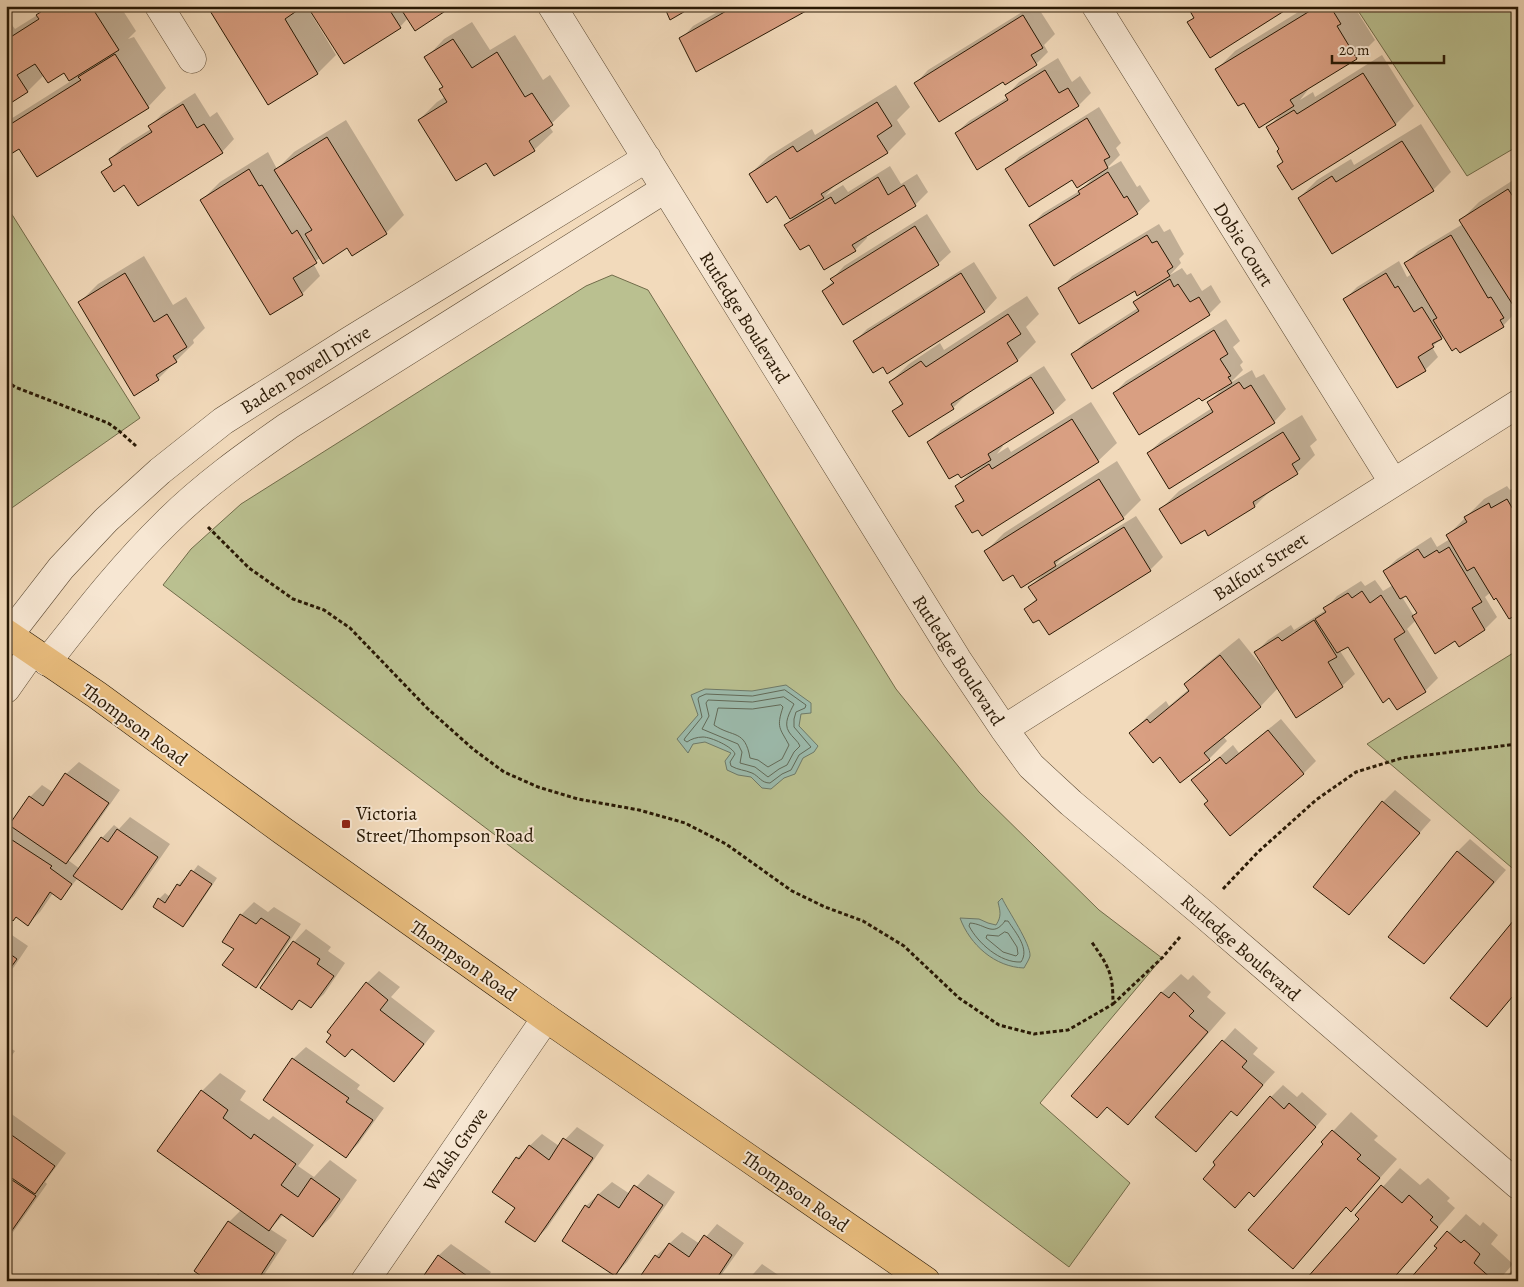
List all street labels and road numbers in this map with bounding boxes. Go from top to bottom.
street label: Dobie Court [1207,197,1279,292]
street label: Rutledge Boulevard [693,247,796,389]
street label: Baden Powell Drive [235,319,376,420]
street label: Balfour Street [1208,526,1313,607]
street label: Rutledge Boulevard [906,590,1011,732]
street label: Thompson Road [76,678,193,773]
street label: Rutledge Boulevard [1175,888,1306,1008]
street label: Thompson Road [405,914,523,1008]
street label: Walsh Grove [417,1103,494,1197]
street label: Thompson Road [737,1145,855,1239]

